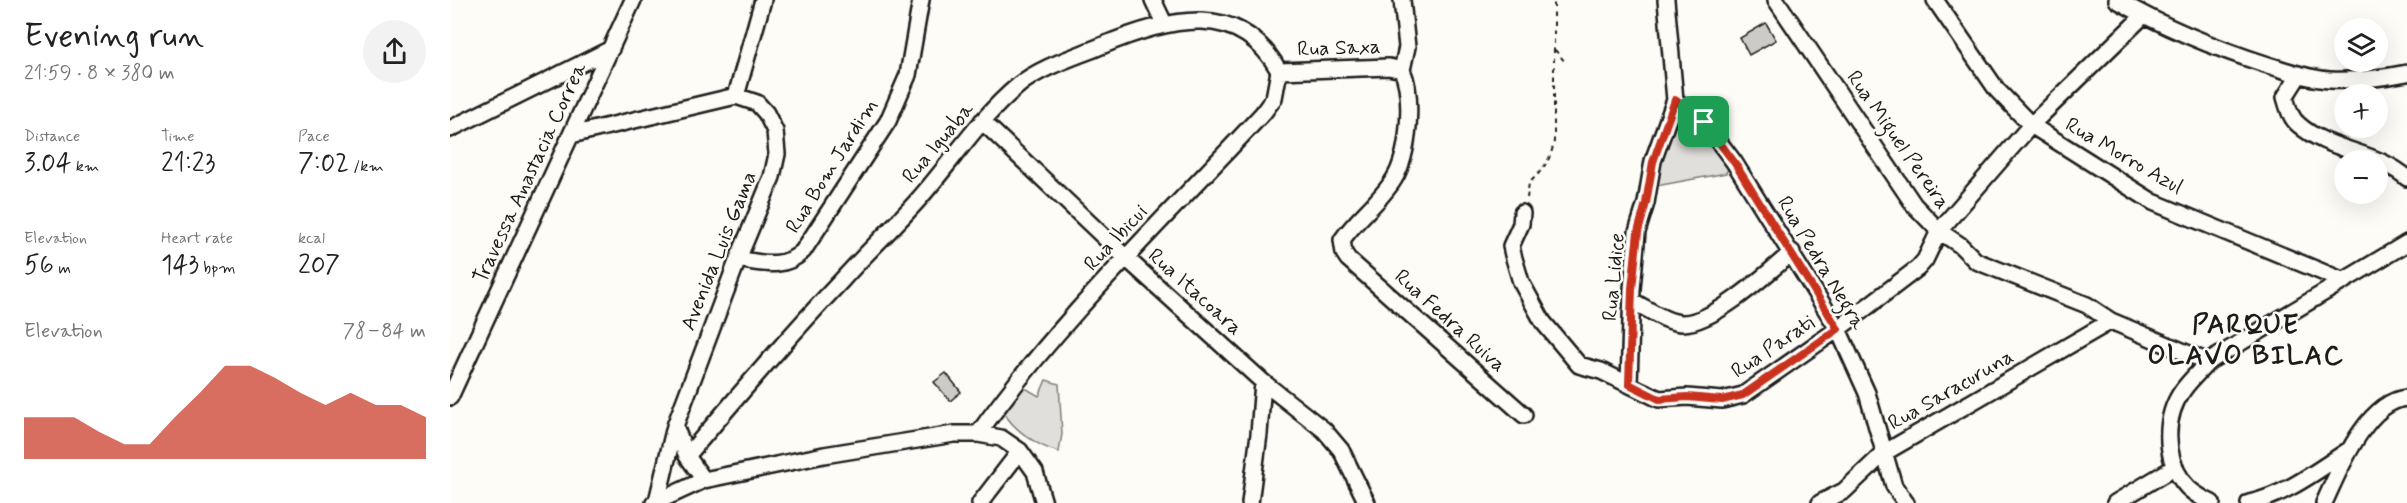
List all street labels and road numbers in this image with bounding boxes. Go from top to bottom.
street label: Rua Saxa [1297,33,1381,63]
street label: Travessa Anastacia Correa [467,58,594,288]
street label: Rua Miguel Pereira [1838,65,1956,216]
street label: Rua Bom Jardim [779,93,885,239]
street label: Rua Iguaba [896,96,980,189]
street label: Rua Morro Azul [2060,111,2188,201]
street label: Avenida Luis Gama [674,167,764,335]
street label: Rua Pedra Negra [1768,191,1872,336]
street label: Rua Ibicui [1078,199,1154,277]
street label: Rua Lidice [1596,232,1632,322]
street label: Rua Itacoara [1142,242,1248,342]
street label: Rua Fedra Ruiva [1388,263,1512,379]
street label: Rua Parati [1726,309,1820,385]
street label: Rua Saracuruna [1883,343,2019,437]

